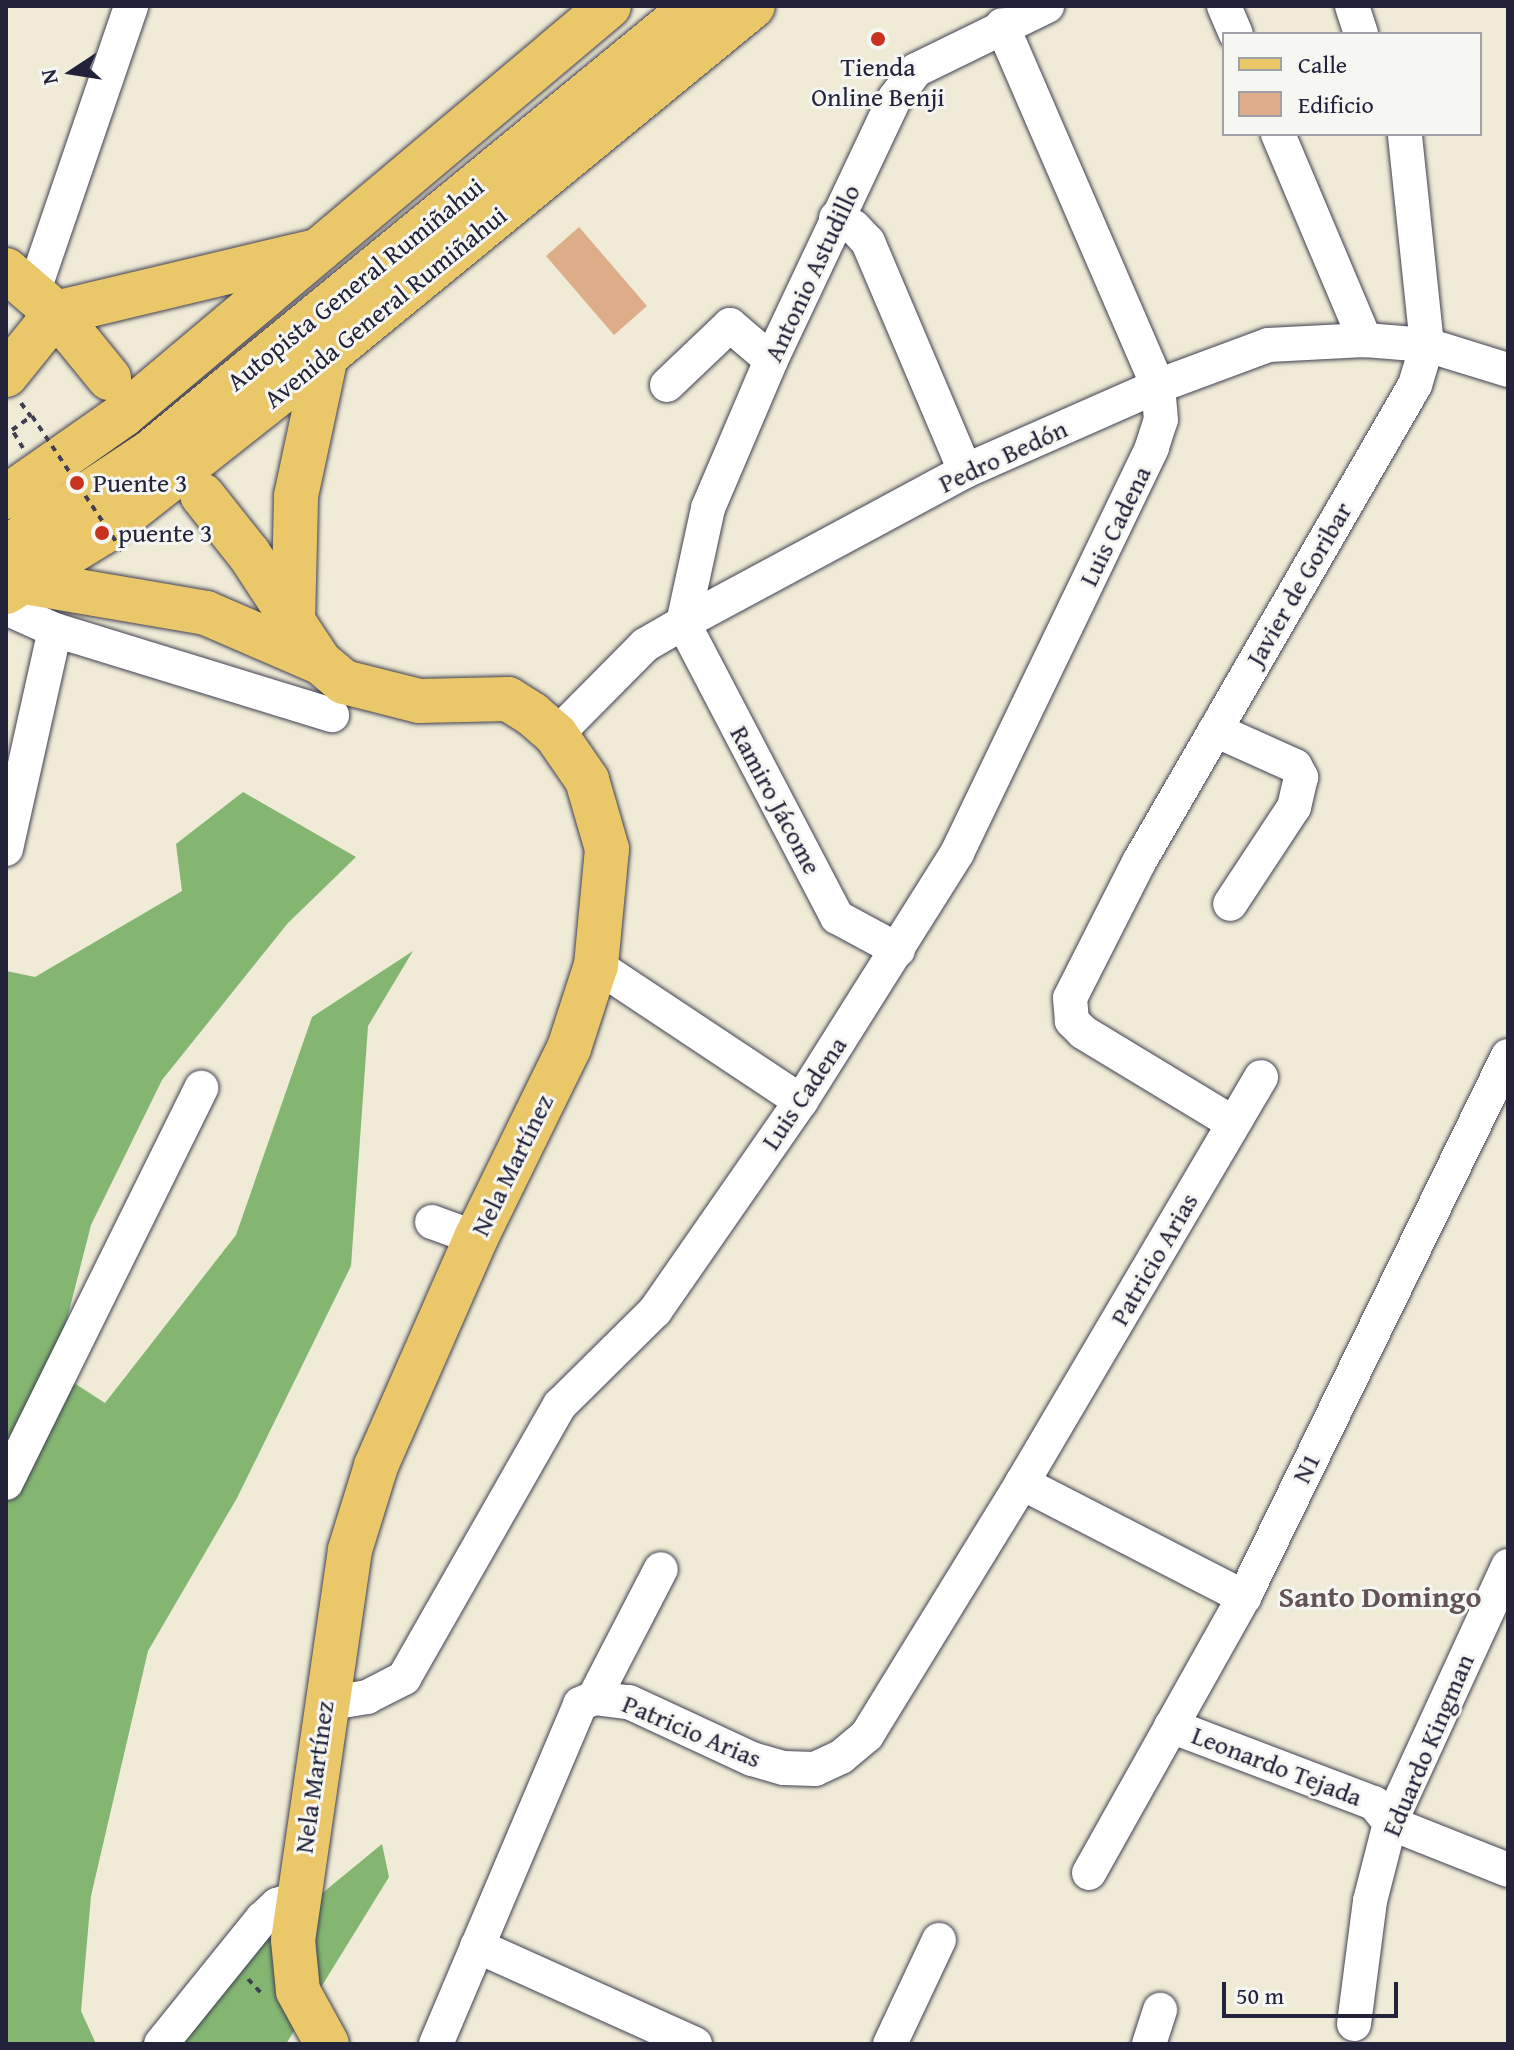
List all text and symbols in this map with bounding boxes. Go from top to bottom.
marker: Tienda Online Benji [869,30,887,48]
north arrow [32,32,112,112]
legend [1222,32,1482,136]
text: Calle [1298,47,1347,82]
place label: Tienda Online Benji [811,51,945,112]
text: N [31,66,66,88]
text: Edificio [1298,87,1374,122]
street label: Autopista General Rumiñahui [220,171,490,397]
street label: Antonio Astudillo [757,179,867,367]
street label: Avenida General Rumiñahui [257,199,513,415]
street label: Pedro Bedón [934,413,1072,499]
street label: Luis Cadena [1073,461,1157,591]
place label: Puente 3 [93,467,187,499]
marker: Puente 3 [68,474,86,492]
street label: Javier de Goribar [1240,497,1358,671]
place label: puente 3 [118,517,213,549]
marker: puente 3 [93,524,111,542]
street label: Ramiro Jácome [724,720,828,880]
street label: Luis Cadena [755,1031,853,1155]
street label: Nela Martínez [464,1089,560,1241]
street label: Patricio Arias [1104,1187,1204,1331]
street label: N1 [1286,1448,1326,1488]
district label: Santo Domingo [1279,1578,1481,1614]
street label: Eduardo Kingman [1376,1649,1480,1841]
street label: Patricio Arias [618,1688,766,1774]
street label: Nela Martínez [288,1699,340,1855]
street label: Leonardo Tejada [1188,1719,1366,1813]
scale bar [1226,1966,1402,2016]
text: 50 m [1236,1978,1284,2013]

